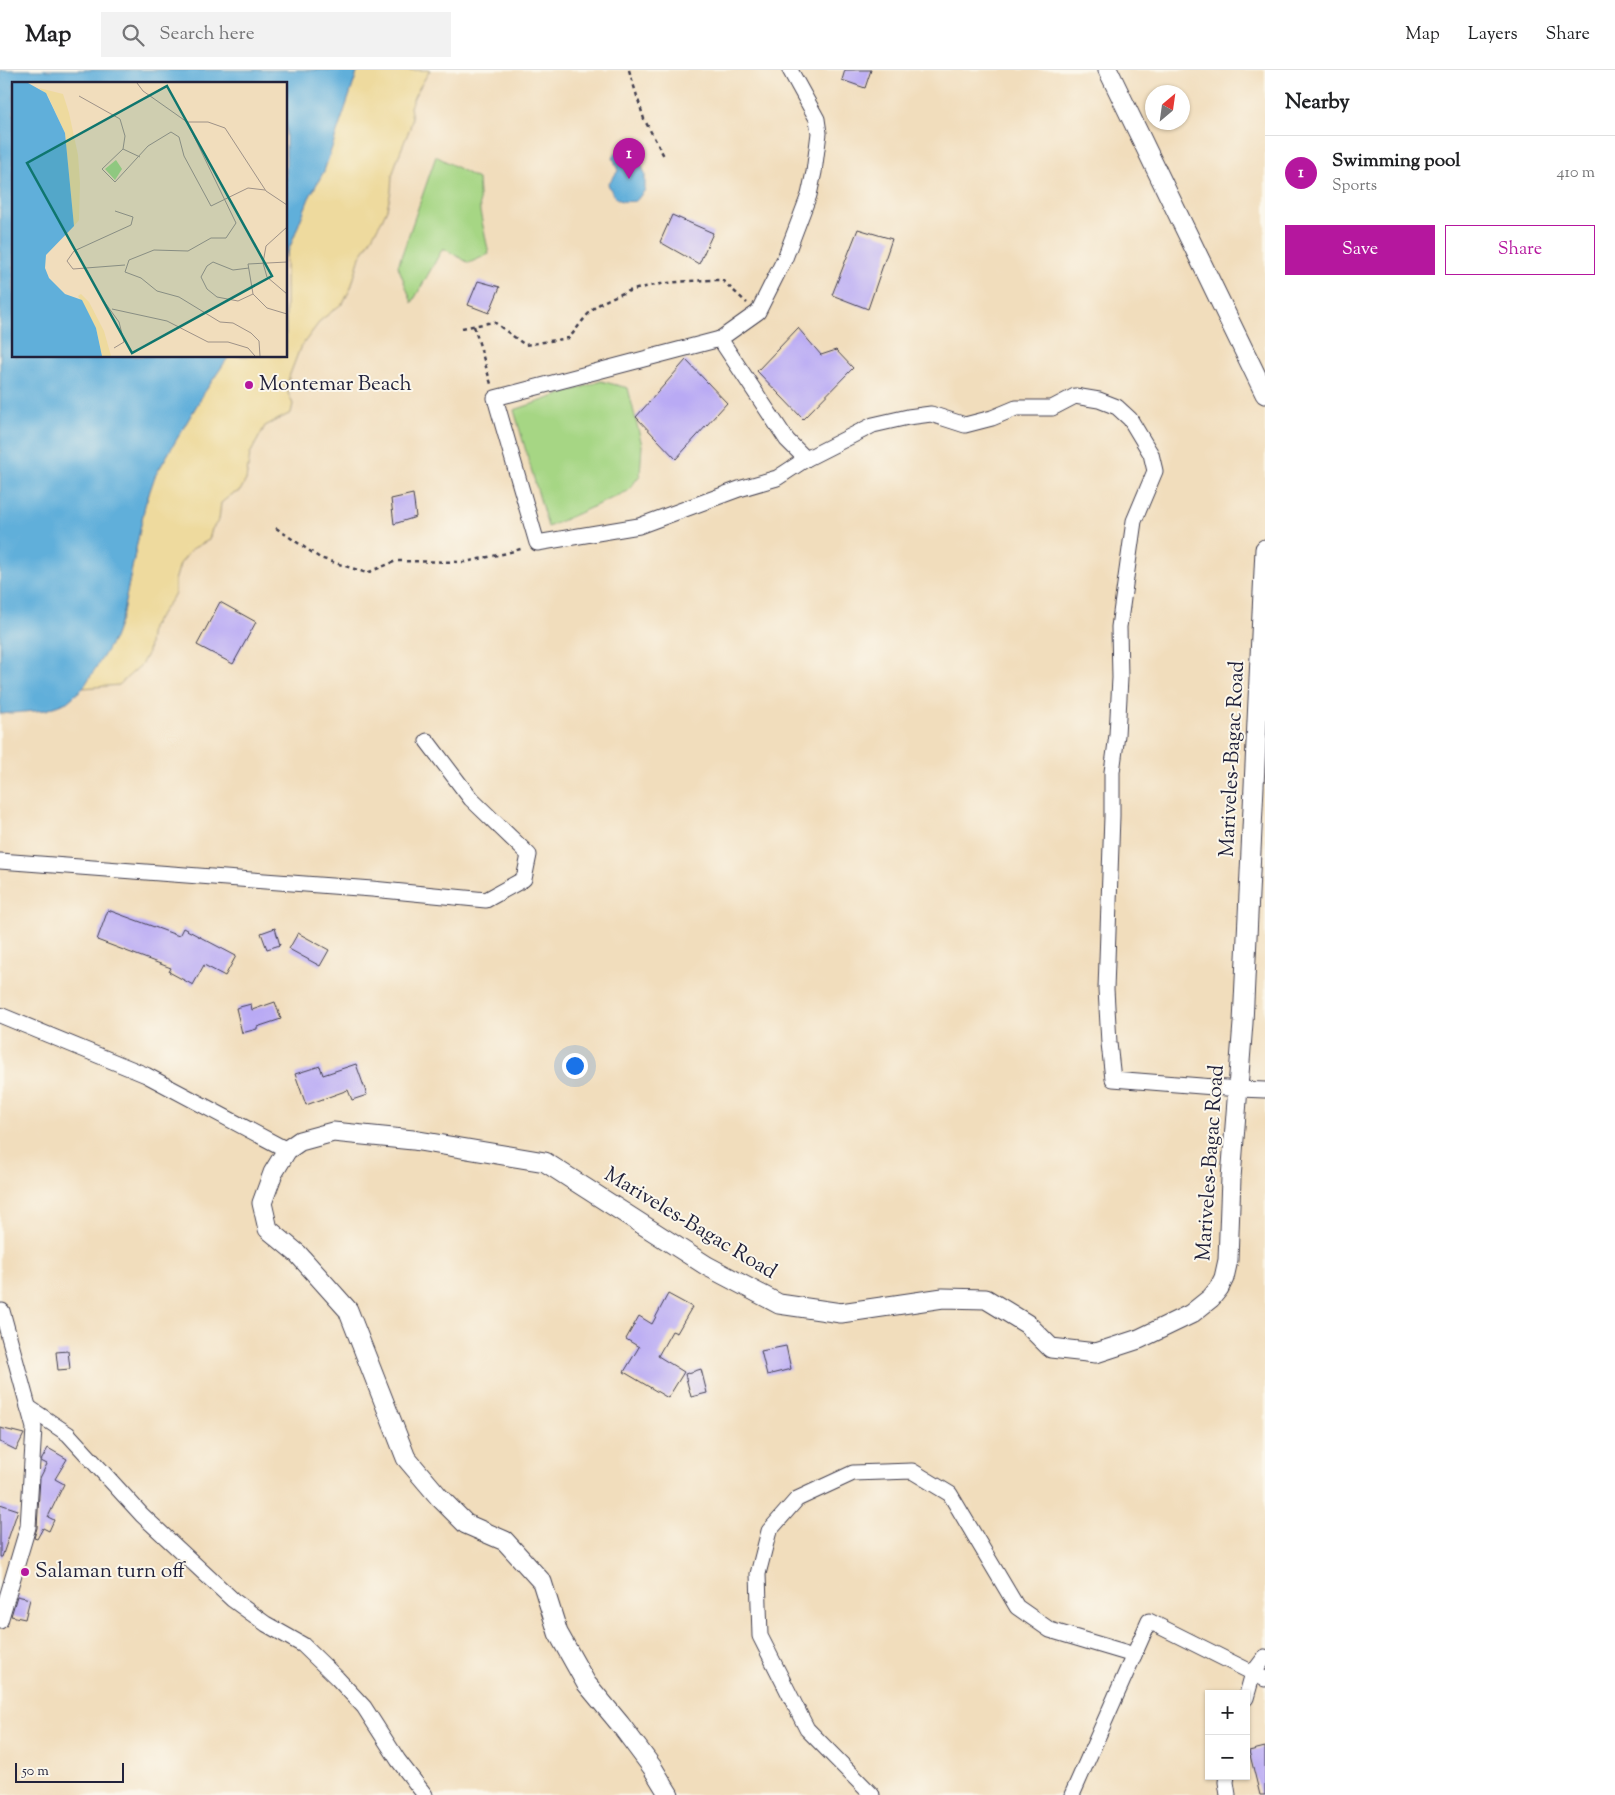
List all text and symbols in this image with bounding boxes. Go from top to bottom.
search box [101,12,451,57]
text: Map [25,18,71,52]
icon: search [119,21,147,49]
text: Search here [159,21,255,48]
text: Map [1405,22,1440,48]
text: Layers [1468,22,1518,48]
text: Share [1546,22,1590,48]
inset map [12,82,288,358]
north arrow [1145,85,1190,130]
text: Nearby [1285,88,1350,118]
pin: 1 [613,138,645,179]
text: Swimming pool [1332,148,1461,175]
text: 1 [1298,162,1304,185]
text: 410 m [1557,162,1595,185]
text: Sports [1332,175,1377,198]
button: Save [1285,225,1435,275]
button: Share [1445,225,1595,275]
place label: Montemar Beach [259,370,412,400]
marker: Montemar Beach [243,379,255,391]
street label: Mariveles-Bagac Road [1213,660,1253,858]
your location [562,1053,588,1079]
street label: Mariveles-Bagac Road [1189,1064,1233,1262]
street label: Mariveles-Bagac Road [598,1160,782,1288]
place label: Salaman turn off [35,1557,186,1587]
marker: Salaman turn off [19,1566,31,1578]
map controls [1205,1690,1250,1780]
button: + [1205,1690,1250,1735]
button: − [1205,1735,1250,1780]
scale bar [15,1760,124,1783]
text: 50 m [22,1762,49,1782]

